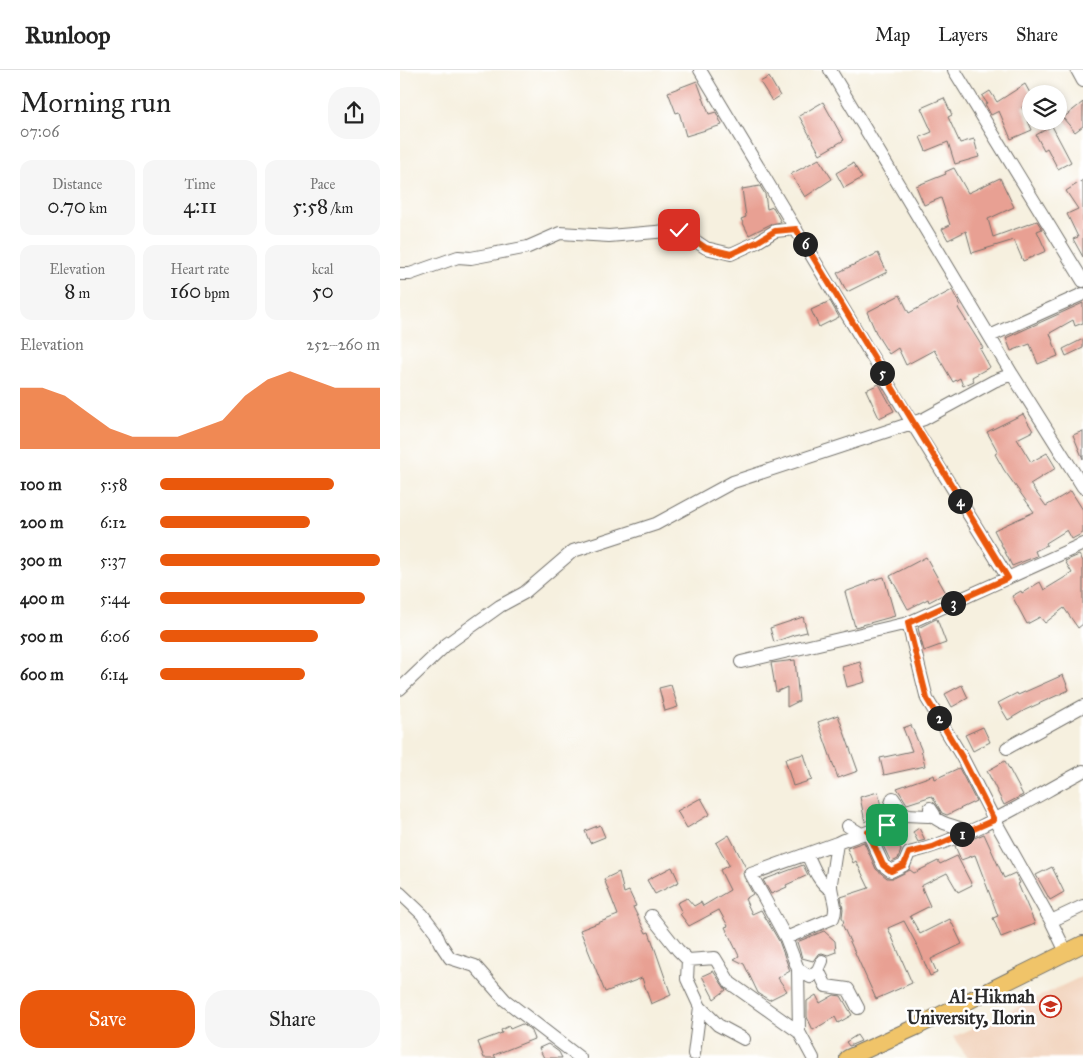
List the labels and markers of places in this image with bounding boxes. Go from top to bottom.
pin [658,209,700,251]
pin: 6 [792,232,818,256]
pin: 5 [870,360,894,386]
pin: 4 [948,488,972,514]
pin: 3 [940,590,966,616]
pin: 2 [926,706,952,730]
pin [866,804,908,846]
pin: 1 [950,822,974,846]
place label: Al-Hikmah University, Ilorin [907,986,1036,1030]
school or university icon: Al-Hikmah University, Ilorin [1039,995,1063,1019]

